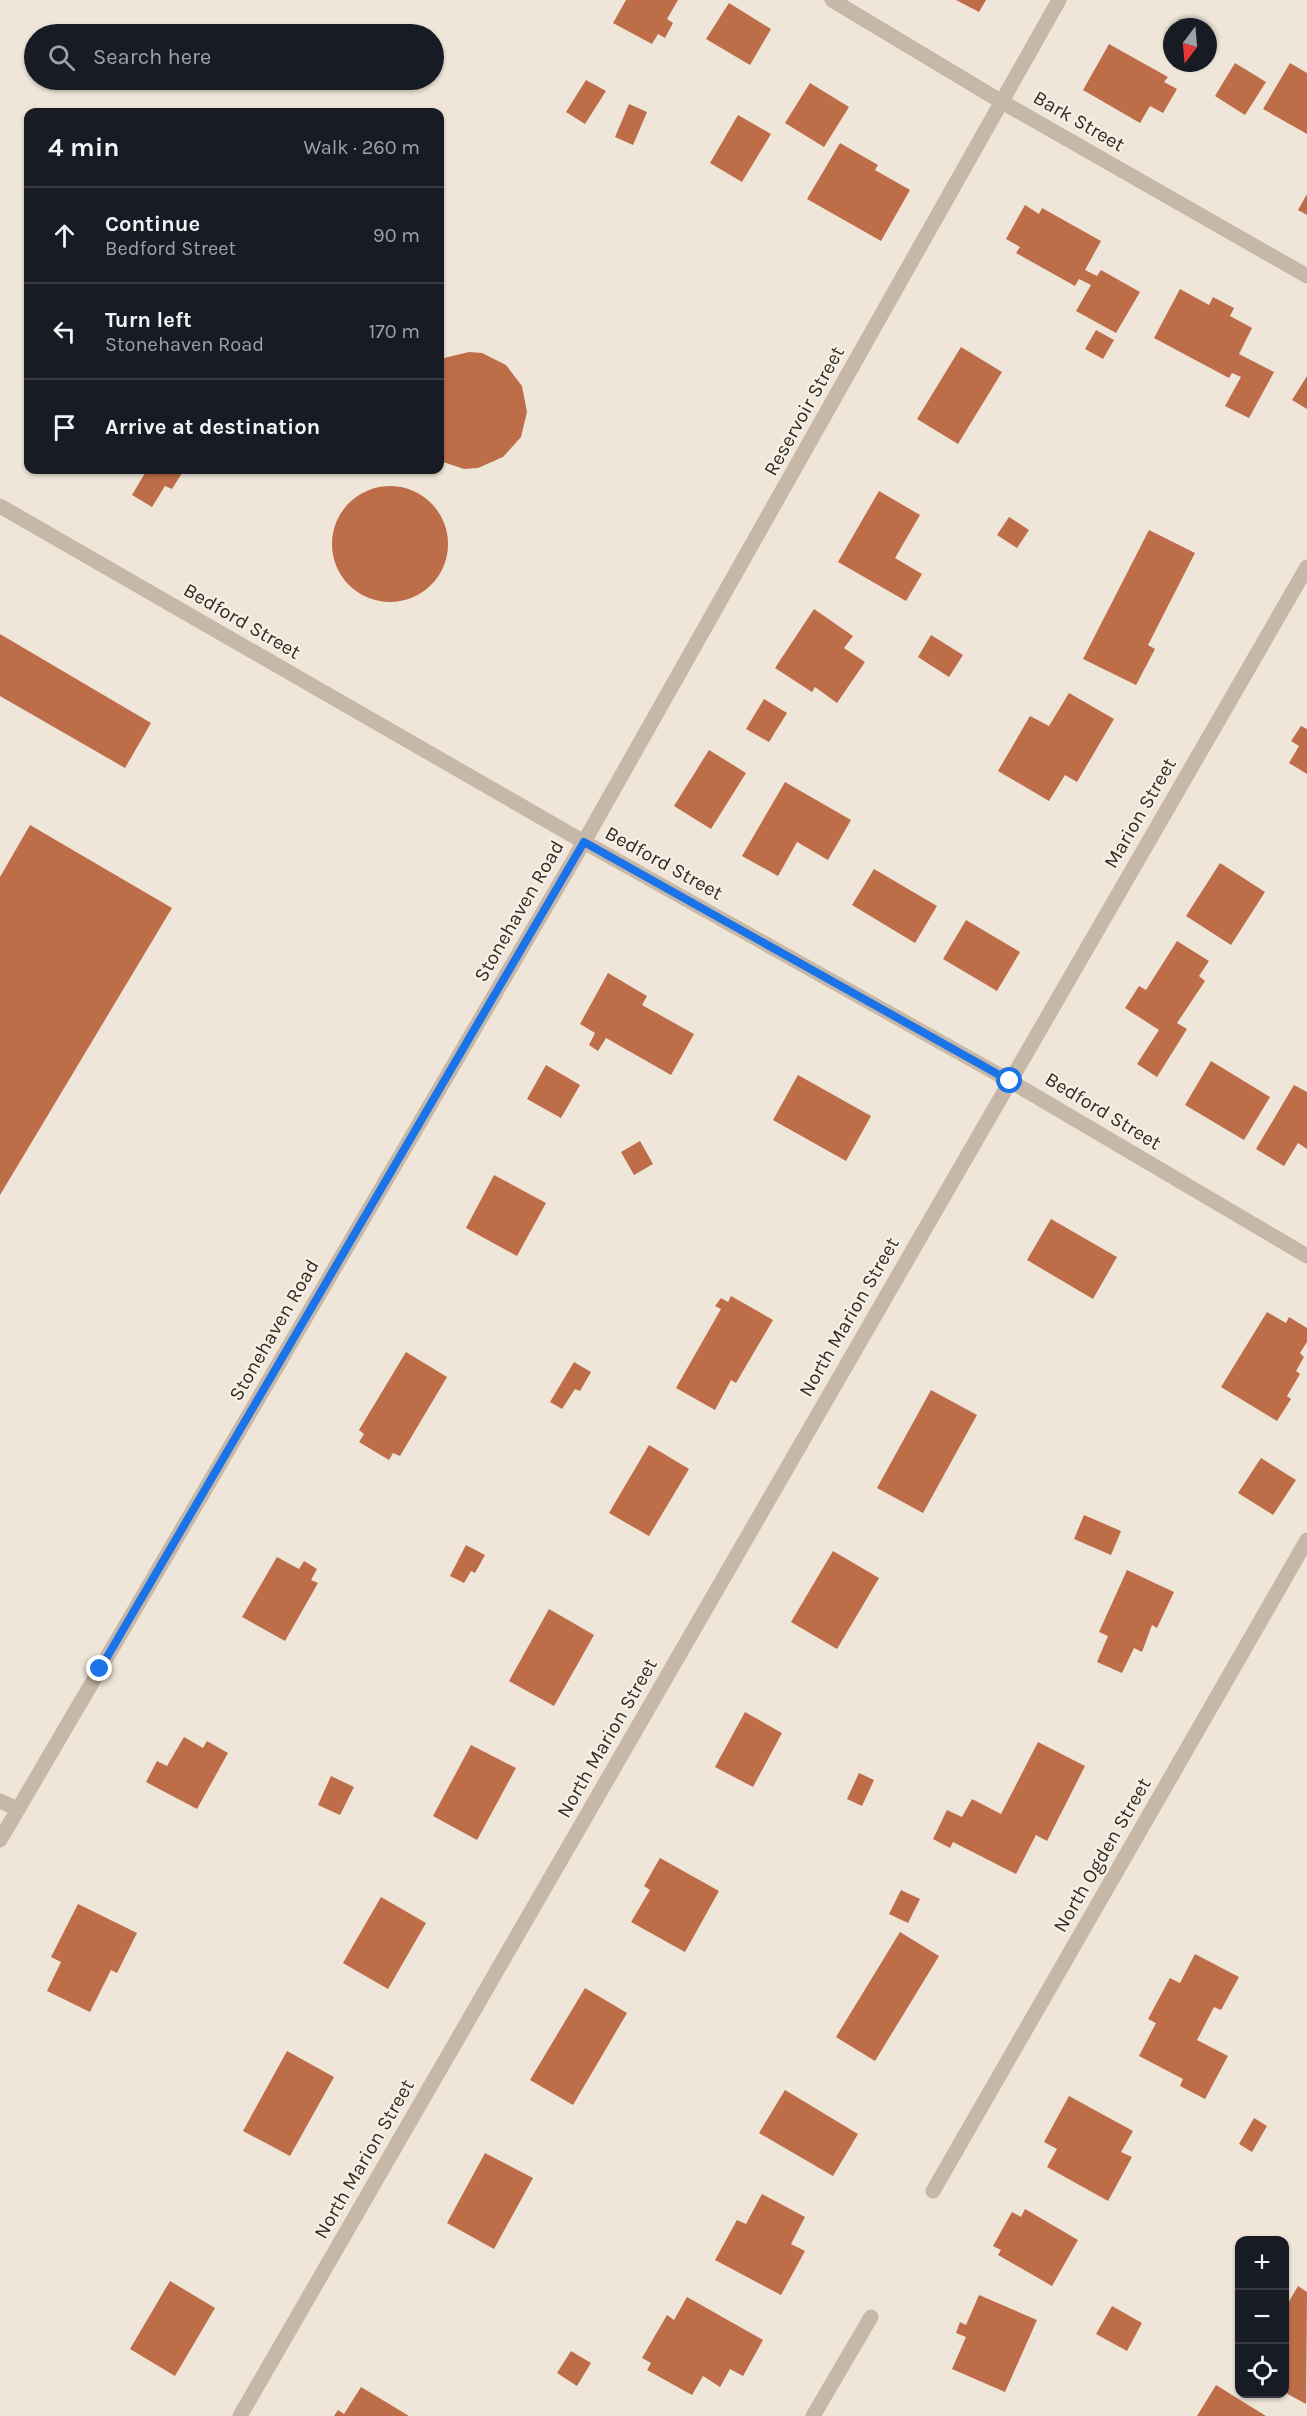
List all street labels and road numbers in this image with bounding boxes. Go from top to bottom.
street label: Bark Street [1029,86,1129,157]
street label: Reservoir Street [759,342,849,480]
street label: Bedford Street [179,578,305,664]
street label: Marion Street [1099,753,1181,872]
street label: Bedford Street [601,821,727,905]
street label: Stonehaven Road [469,836,569,986]
street label: Bedford Street [1041,1067,1166,1155]
street label: North Marion Street [794,1233,904,1401]
street label: Stonehaven Road [224,1255,324,1405]
street label: North Marion Street [552,1654,662,1822]
street label: North Ogden Street [1048,1773,1156,1936]
street label: North Marion Street [309,2075,419,2243]

